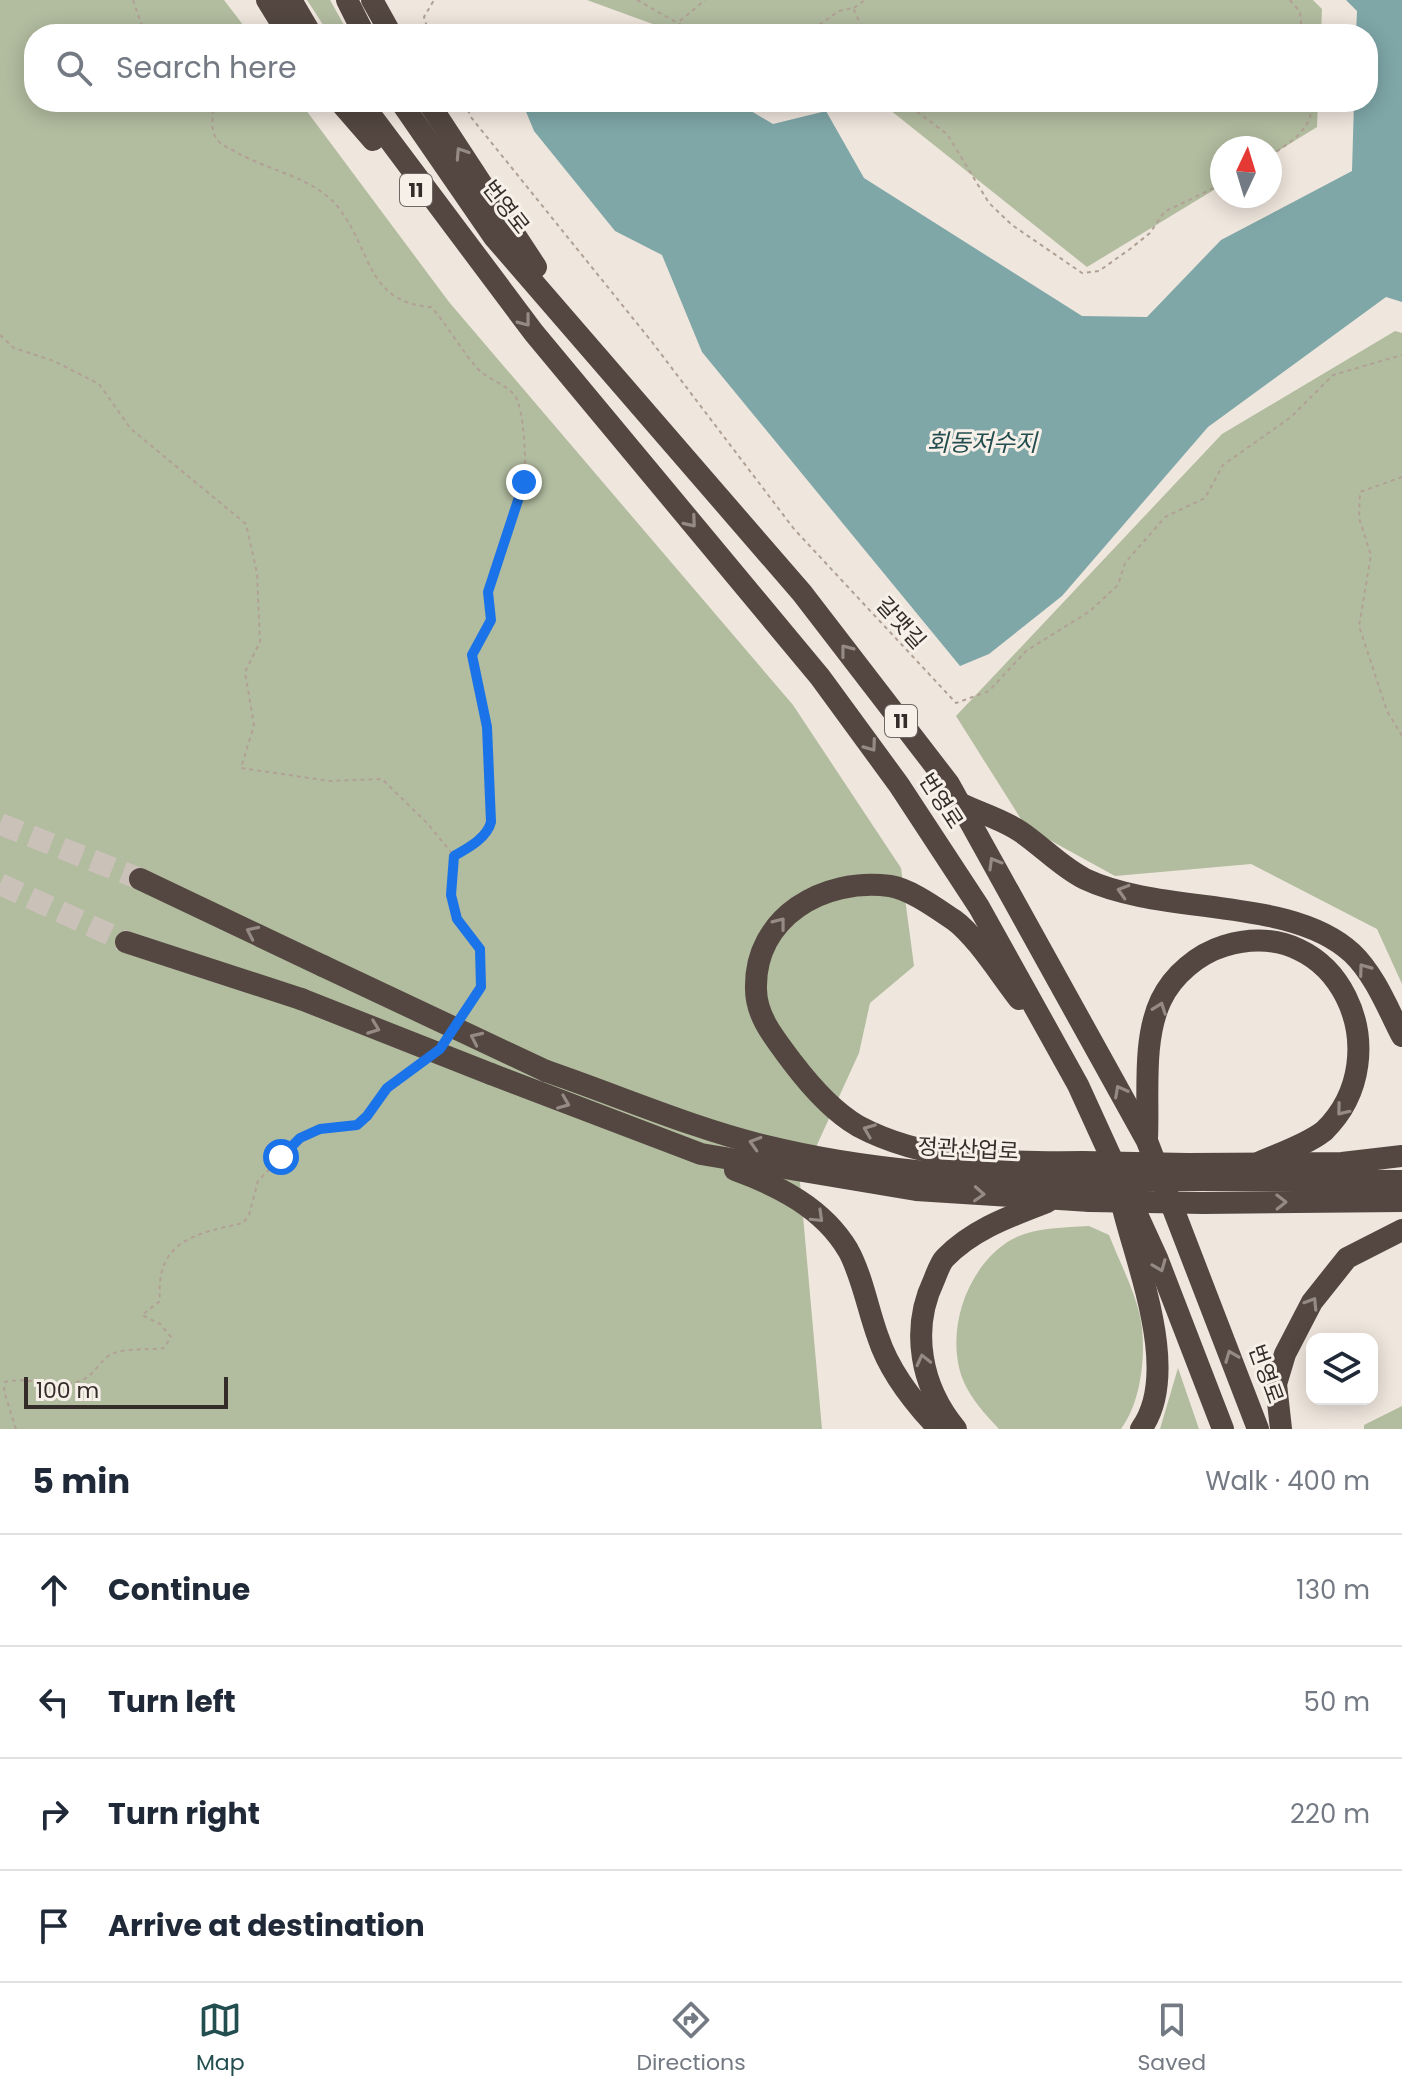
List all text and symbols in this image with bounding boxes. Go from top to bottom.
search box [24,24,1378,112]
icon: search [52,46,96,90]
text: Search here [116,46,297,89]
north arrow [1210,136,1282,208]
one-way arrow [456,147,471,162]
road number: 11 [400,174,432,206]
street label: 번영로 [475,174,537,240]
one-way arrow [516,312,530,327]
water label: 회동저수지 [927,426,1039,459]
route end [506,464,542,500]
one-way arrow [681,512,696,527]
street label: 갈맷길 [869,590,933,656]
one-way arrow [841,644,855,659]
road number: 11 [885,705,917,737]
one-way arrow [861,738,876,752]
street label: 번영로 [911,767,971,835]
one-way arrow [988,857,1004,872]
one-way arrow [1116,884,1130,900]
one-way arrow [771,917,785,932]
one-way arrow [246,926,260,942]
one-way arrow [1359,963,1373,977]
one-way arrow [1150,1002,1167,1016]
one-way arrow [366,1018,380,1035]
one-way arrow [469,1032,484,1048]
one-way arrow [1114,1085,1130,1099]
one-way arrow [556,1093,570,1109]
one-way arrow [1337,1101,1351,1116]
one-way arrow [863,1123,877,1140]
street label: 정관산업로 [917,1131,1019,1167]
one-way arrow [748,1136,762,1152]
route start [263,1139,299,1175]
one-way arrow [973,1185,986,1202]
one-way arrow [1275,1193,1288,1211]
one-way arrow [809,1207,823,1222]
one-way arrow [1150,1258,1167,1272]
one-way arrow [1302,1297,1317,1312]
map controls [1306,1333,1378,1405]
button: layers [1306,1333,1378,1405]
street label: 번영로 [1241,1340,1291,1408]
one-way arrow [1224,1350,1241,1364]
one-way arrow [915,1353,932,1367]
scale bar [24,1373,228,1409]
text: 100 m [36,1375,99,1406]
text: 5 min [32,1457,130,1505]
text: Walk · 400 m [1205,1463,1370,1499]
icon: ahead [32,1568,76,1612]
text: Continue [108,1568,250,1611]
text: 130 m [1296,1572,1370,1608]
icon: left [32,1680,76,1724]
text: Turn left [108,1680,236,1723]
text: 50 m [1304,1684,1370,1720]
icon: right [32,1792,76,1836]
text: Turn right [108,1792,260,1835]
text: 220 m [1290,1796,1370,1832]
icon: arrive [32,1904,76,1948]
text: Arrive at destination [108,1904,425,1947]
tab: Map [196,1998,245,2079]
tab: Directions [636,1998,746,2079]
tab: Saved [1137,1998,1206,2079]

